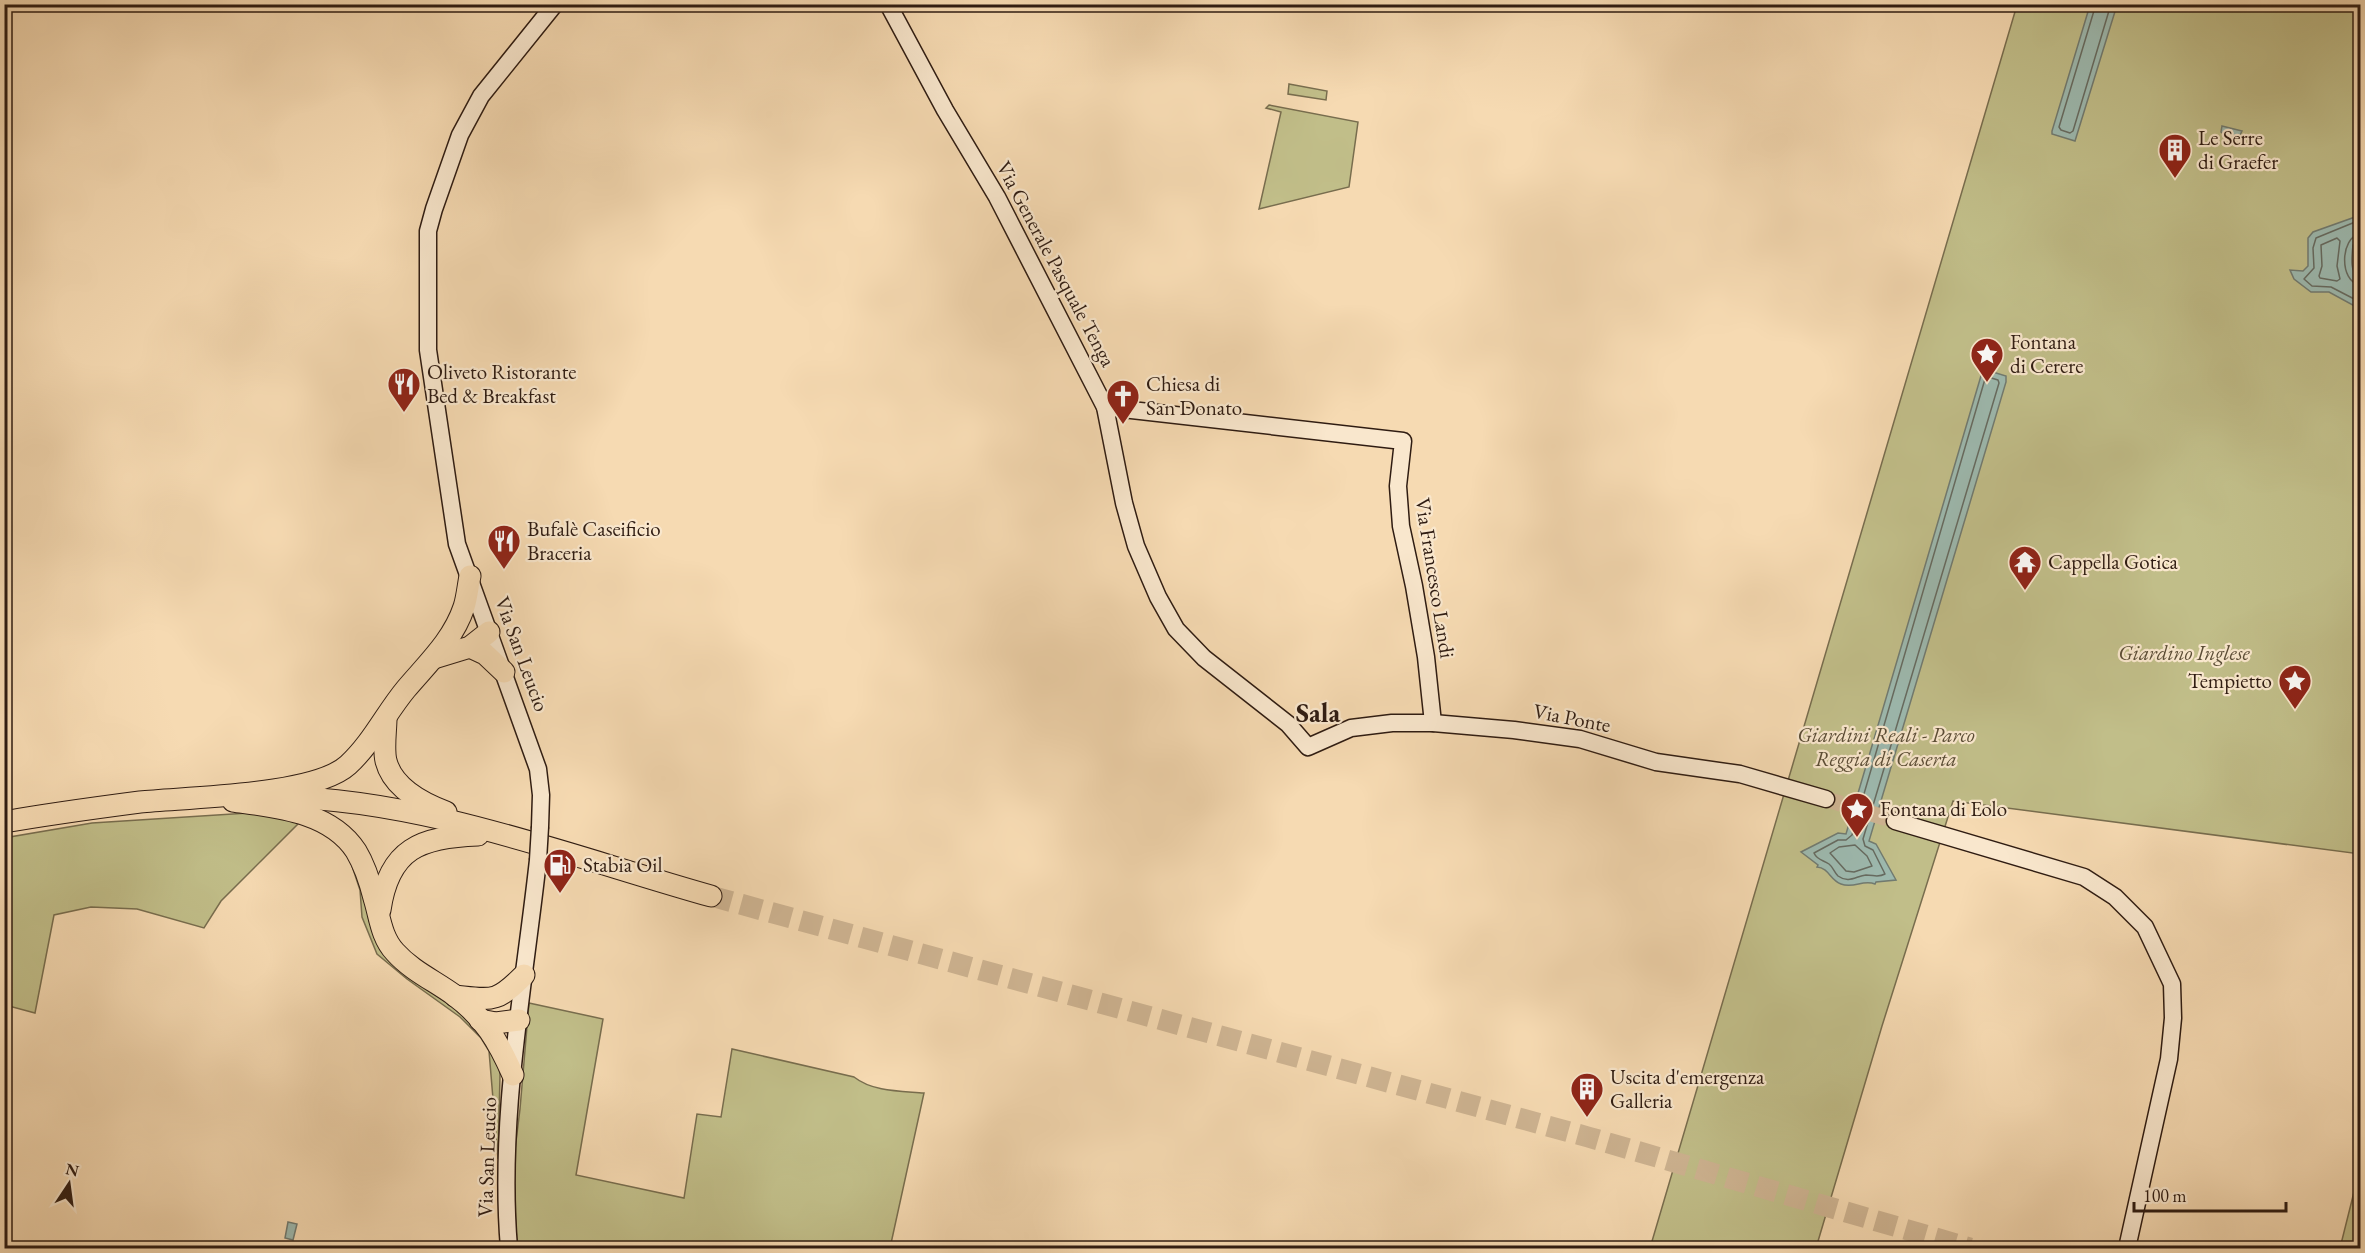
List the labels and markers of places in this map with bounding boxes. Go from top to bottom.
place label: Le Serre di Graefer [2198,124,2278,175]
building icon: Le Serre di Graefer [2157,132,2193,179]
place label: Fontana di Cerere [2010,328,2083,379]
place icon: Fontana di Cerere [1969,336,2005,383]
place label: Oliveto Ristorante Bed & Breakfast [427,358,576,409]
restaurant icon: Oliveto Ristorante Bed & Breakfast [386,366,422,413]
place label: Chiesa di San Donato [1146,370,1242,421]
church icon: Chiesa di San Donato [1105,378,1141,425]
place label: Bufalè Caseificio Braceria [527,515,661,566]
restaurant icon: Bufalè Caseificio Braceria [486,523,522,570]
temple icon: Cappella Gotica [2007,544,2043,591]
place label: Cappella Gotica [2048,548,2179,575]
place icon: Tempietto [2277,663,2313,710]
place label: Tempietto [2188,667,2272,694]
place icon: Fontana di Eolo [1839,791,1875,838]
place label: Fontana di Eolo [1880,795,2007,822]
fuel station icon: Stabia Oil [542,847,578,894]
place label: Stabia Oil [583,851,663,878]
place label: Uscita d'emergenza Galleria [1610,1063,1765,1114]
building icon: Uscita d'emergenza Galleria [1569,1071,1605,1118]

